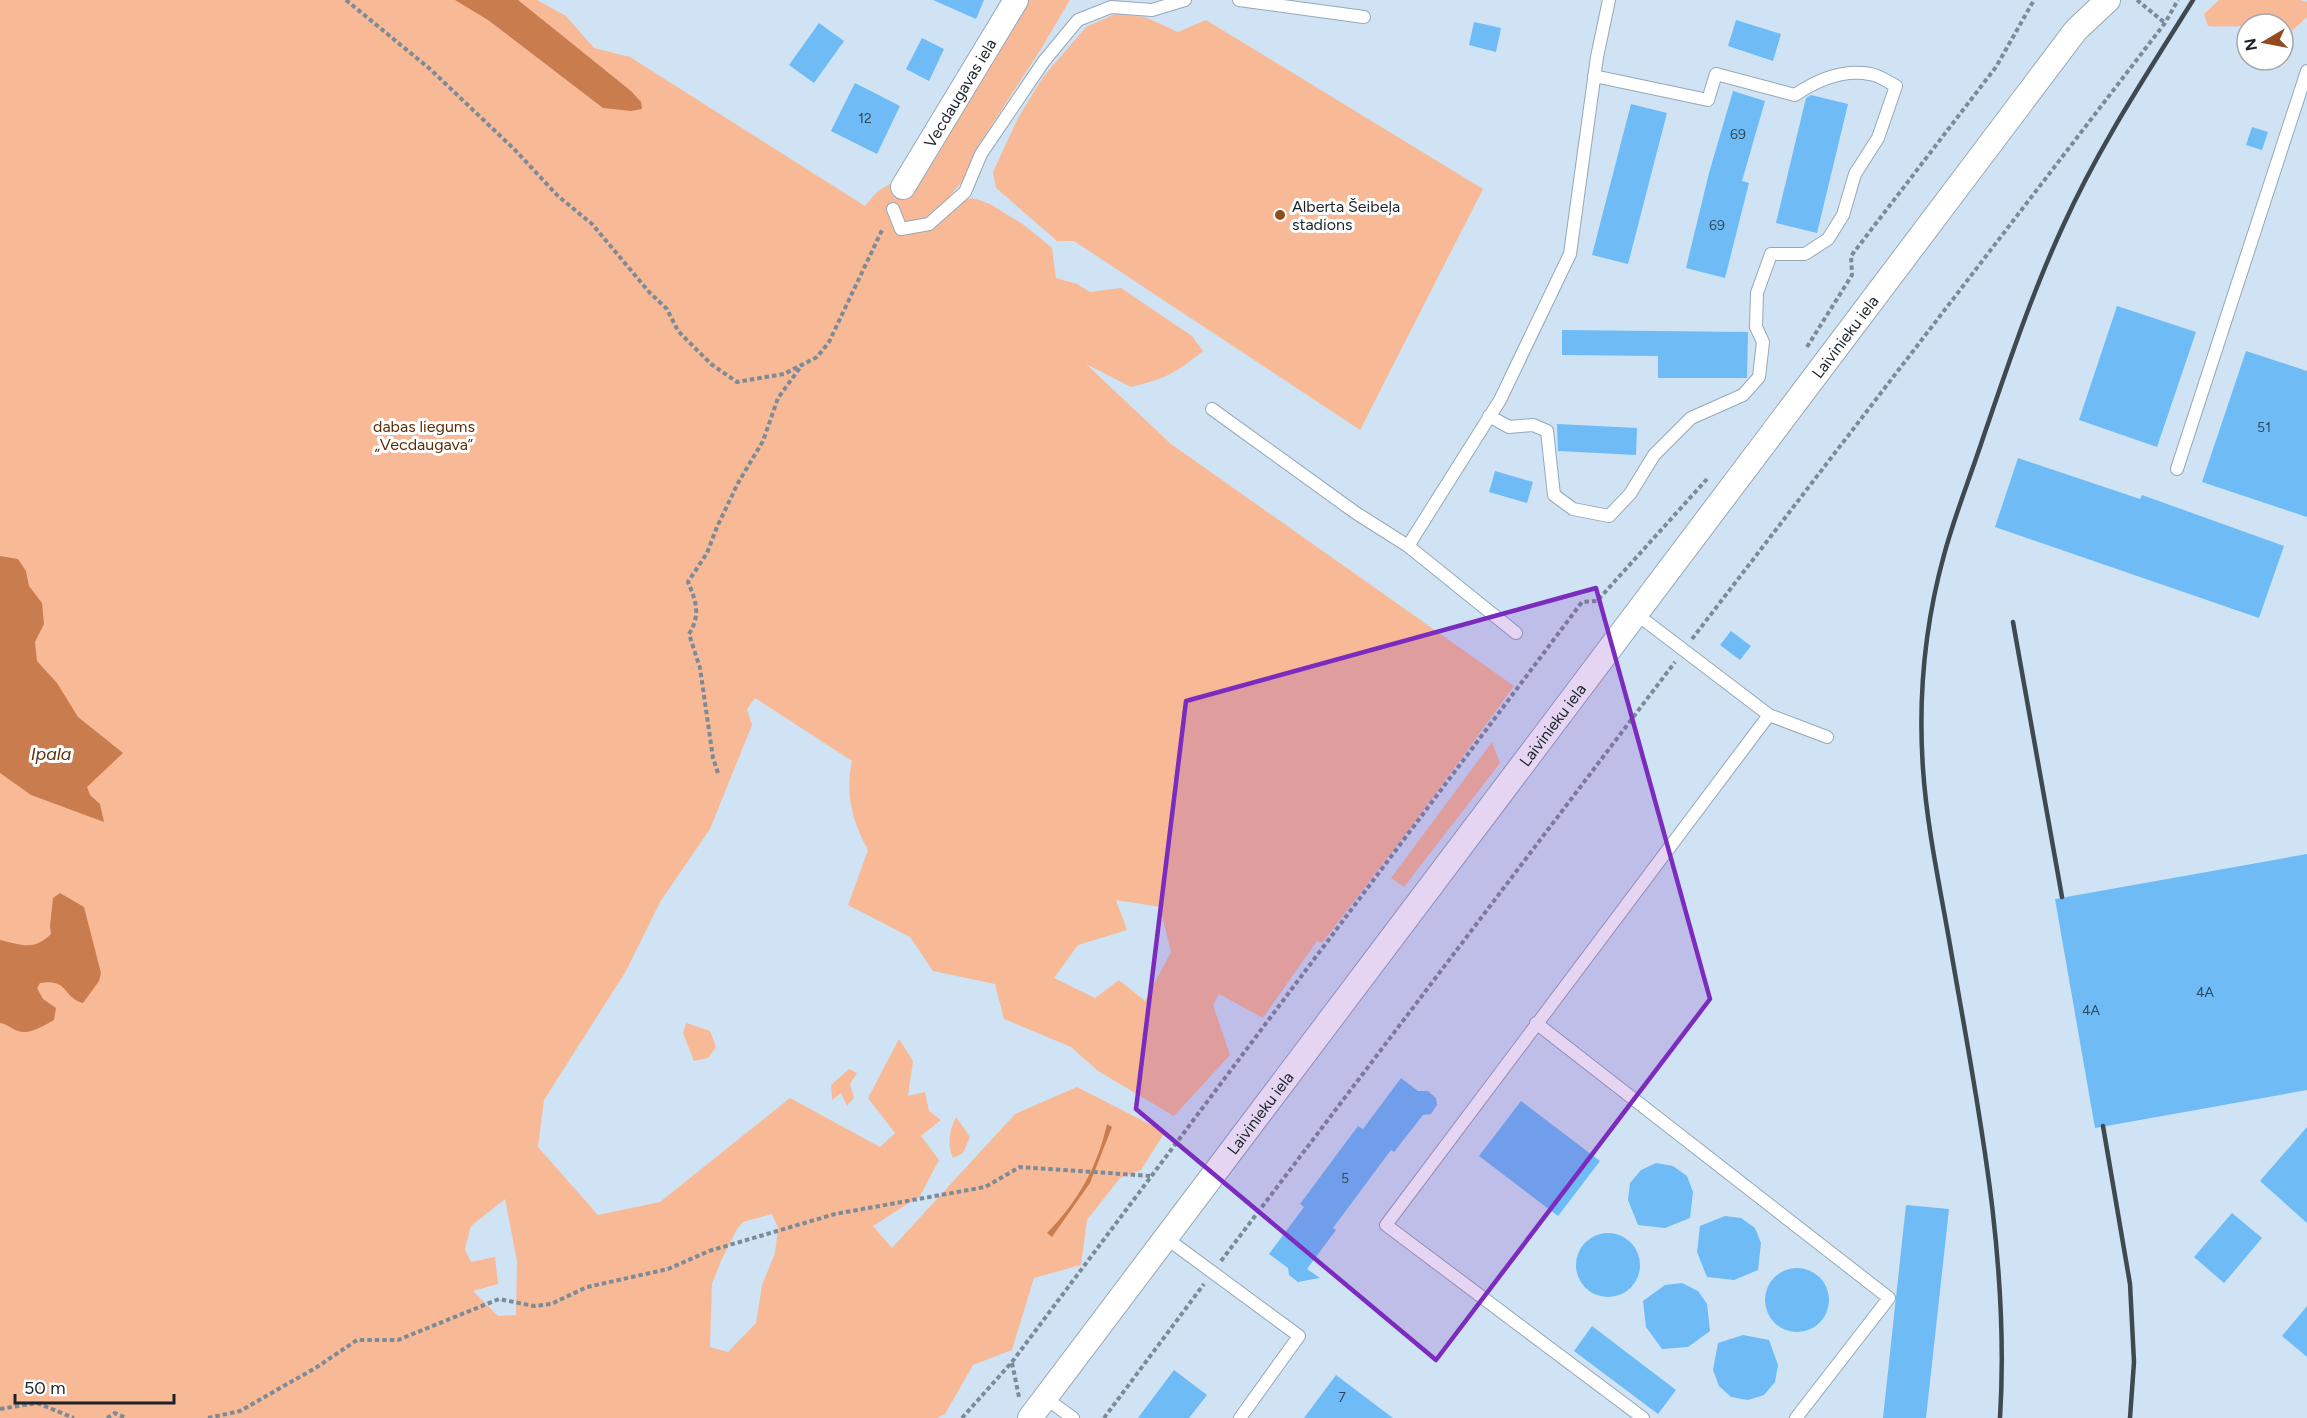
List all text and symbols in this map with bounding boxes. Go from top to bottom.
north arrow [2235,12,2295,72]
street label: Vecdaugavas iela [920,35,1000,151]
text: N [2240,37,2261,52]
house number: 12 [858,110,872,127]
house number: 69 [1730,126,1746,143]
place label: Alberta Šeibeļa stadions [1292,197,1400,234]
marker: Alberta Šeibeļa stadions [1273,208,1287,222]
house number: 69 [1709,217,1725,234]
street label: Laivinieku iela [1808,292,1882,382]
park label: dabas liegums „Vecdaugava” [373,417,475,454]
house number: 51 [2257,419,2271,436]
street label: Laivinieku iela [1515,680,1590,770]
water label: Ipala [31,743,72,765]
house number: 4A [2196,984,2215,1001]
house number: 4A [2082,1002,2101,1019]
street label: Laivinieku iela [1223,1068,1297,1158]
house number: 5 [1341,1170,1349,1187]
scale bar [15,1367,174,1405]
text: 50 m [24,1377,66,1399]
house number: 7 [1338,1389,1346,1406]

